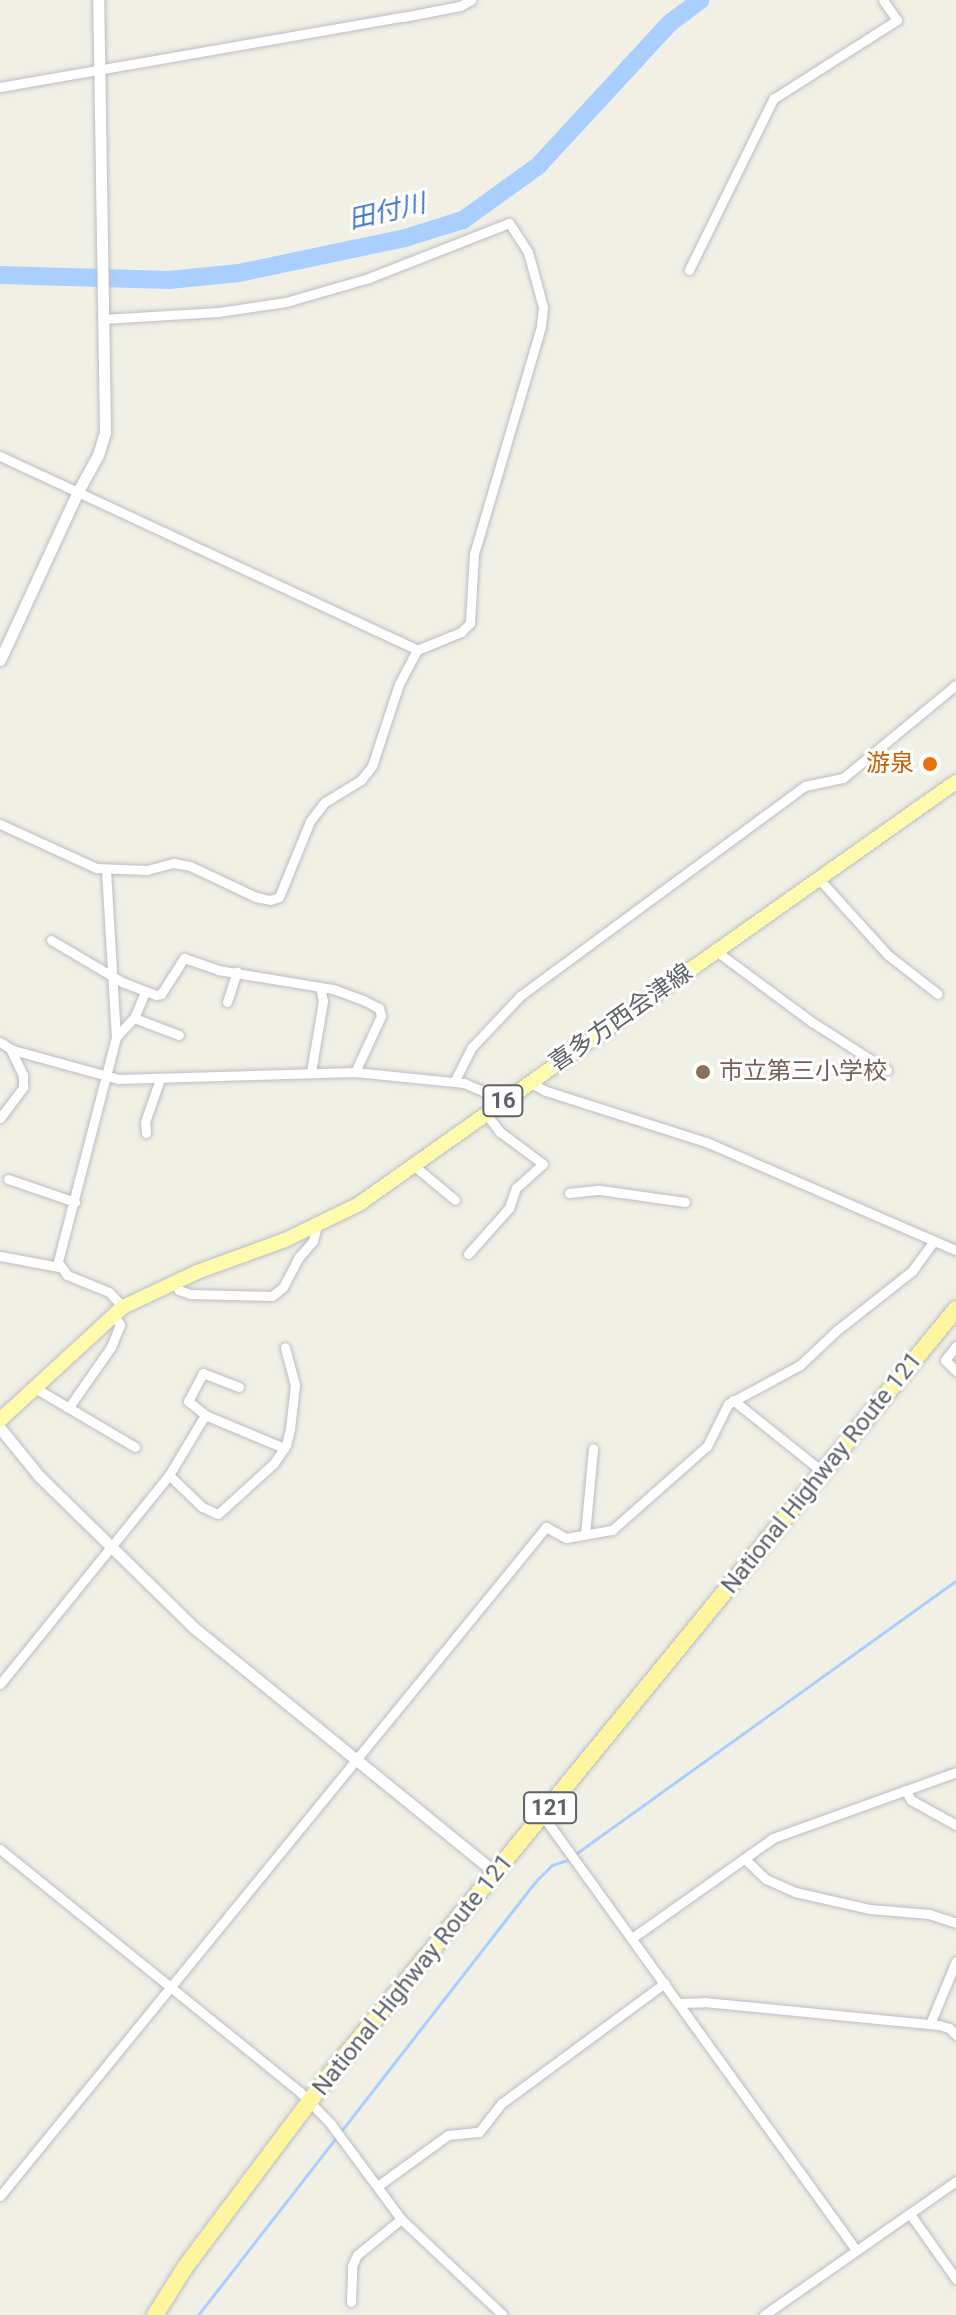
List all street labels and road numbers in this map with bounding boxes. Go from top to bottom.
street label: 喜多方西会津線 [544,958,698,1078]
road number: 16 [481,1083,525,1119]
street label: National Highway Route 121 [716,1347,928,1599]
road number: 121 [522,1790,578,1826]
street label: National Highway Route 121 [307,1849,519,2101]

